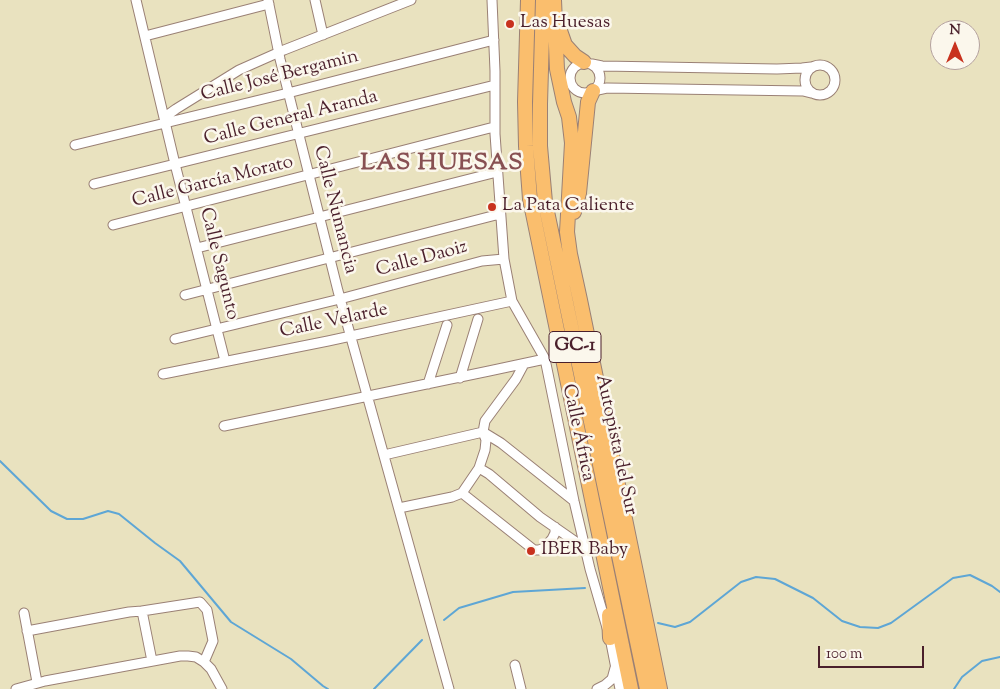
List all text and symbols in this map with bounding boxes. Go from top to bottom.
place label: Las Huesas [520,13,610,35]
marker: Las Huesas [504,18,516,30]
north arrow [930,20,980,70]
text: N [949,21,961,41]
street label: Calle José Bergamin [199,46,361,108]
street label: Calle General Aranda [202,86,380,152]
street label: Calle Numancia [307,144,361,276]
district label: LAS HUESAS [359,151,525,179]
street label: Calle García Morato [130,152,296,214]
place label: La Pata Caliente [502,196,634,218]
marker: La Pata Caliente [486,201,498,213]
street label: Calle Sagunto [193,205,243,323]
street label: Calle Daoiz [374,237,470,283]
street label: Calle Velarde [278,299,390,345]
road number: GC-1 [549,332,601,362]
street label: Autopista del Sur [589,373,641,517]
street label: Calle África [556,382,598,484]
place label: IBER Baby [541,540,628,562]
marker: IBER Baby [525,545,537,557]
scale bar [820,636,926,668]
text: 100 m [826,644,862,665]

